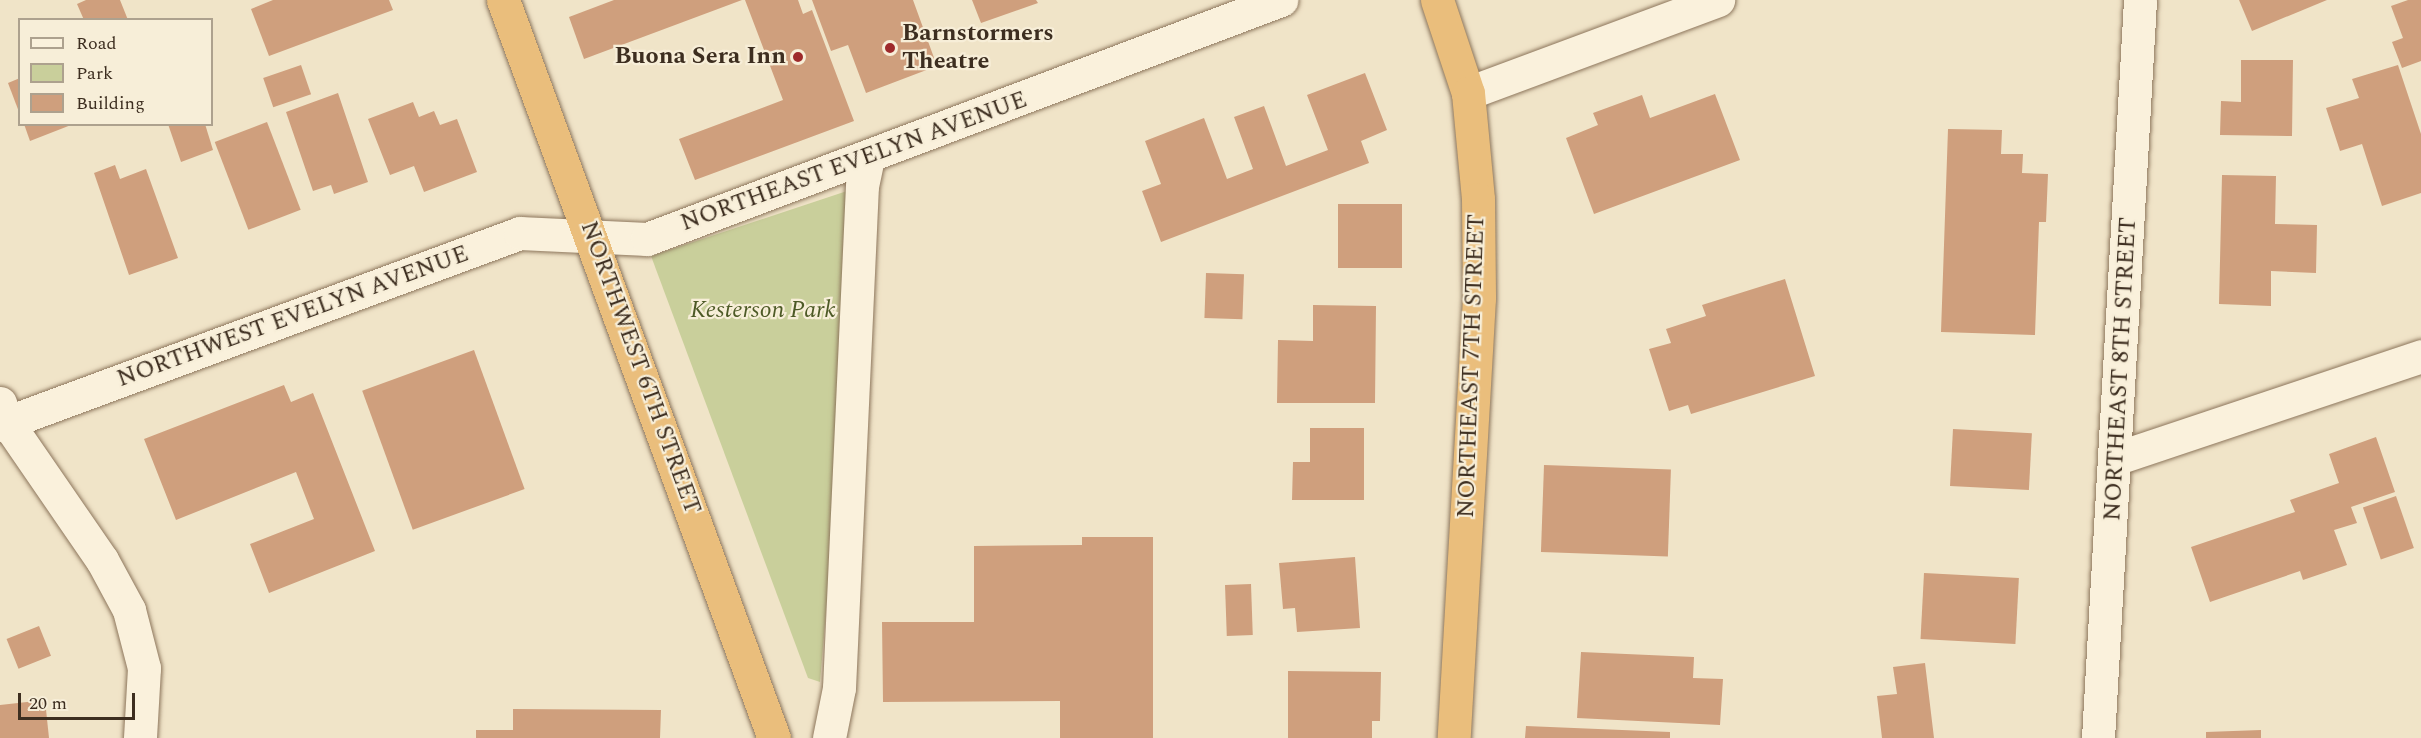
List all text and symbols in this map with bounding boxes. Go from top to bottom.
legend [18,18,213,126]
place label: Barnstormers Theatre [902,20,1054,76]
text: Road [76,30,117,57]
marker: Barnstormers Theatre [883,41,897,55]
place label: Buona Sera Inn [614,43,786,71]
marker: Buona Sera Inn [791,50,805,64]
text: Park [76,60,113,87]
street label: NORTHEAST EVELYN AVENUE [677,86,1031,238]
text: Building [76,90,145,117]
street label: NORTHEAST 7TH STREET [1452,213,1492,519]
street label: NORTHEAST 8TH STREET [2099,216,2143,522]
street label: NORTHWEST 6TH STREET [573,218,707,518]
street label: NORTHWEST EVELYN AVENUE [113,240,473,394]
park label: Kesterson Park [690,297,836,325]
scale bar [21,681,138,719]
text: 20 m [29,690,67,717]

